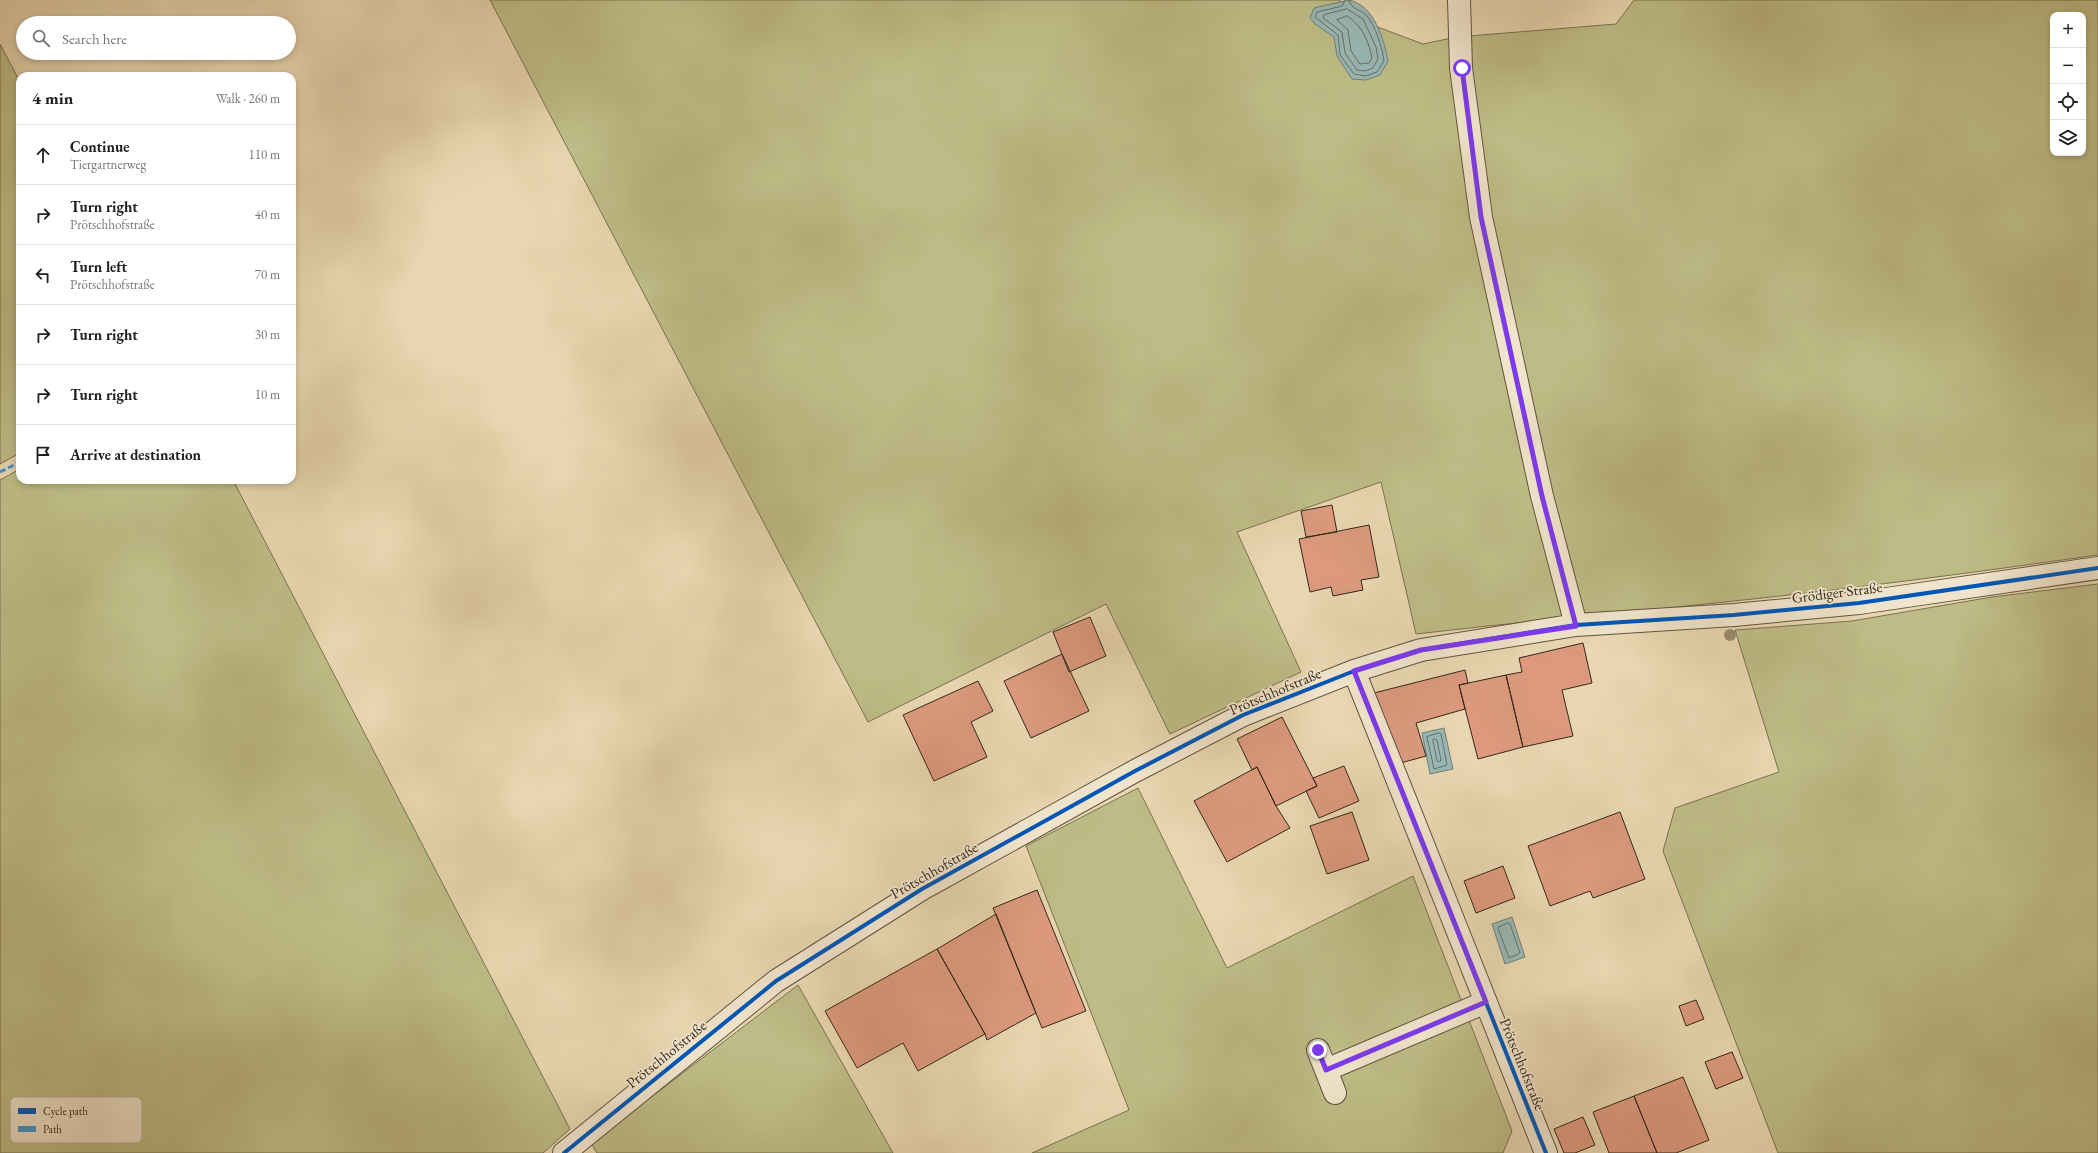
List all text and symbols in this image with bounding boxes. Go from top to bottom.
map controls [2050,12,2086,156]
button: + [2050,12,2086,48]
search box [16,16,296,60]
icon: search [30,27,52,49]
text: Search here [62,29,127,48]
button: − [2050,48,2086,84]
route start [1453,59,1471,77]
button: locate [2050,84,2086,120]
text: 4 min [32,87,73,109]
text: Walk · 260 m [216,90,280,107]
button: layers [2050,120,2086,156]
text: Continue [70,137,130,156]
icon: ahead [32,144,54,166]
text: 110 m [249,146,280,163]
text: Tiergartnerweg [70,156,146,173]
text: Turn right [70,197,138,216]
icon: right [32,204,54,226]
text: 40 m [255,206,280,223]
text: Prötschhofstraße [70,216,155,233]
text: Turn left [70,257,127,276]
icon: left [32,264,54,286]
text: 70 m [255,266,280,283]
text: Prötschhofstraße [70,276,155,293]
icon: right [32,324,54,346]
text: Turn right [70,325,138,344]
text: 30 m [255,326,280,343]
icon: right [32,384,54,406]
text: Turn right [70,385,138,404]
text: 10 m [255,386,280,403]
icon: arrive [32,444,54,466]
text: Arrive at destination [70,445,201,464]
street label: Grödiger Straße [1791,577,1884,607]
street label: Prötschhofstraße [1226,663,1324,719]
street label: Prötschhofstraße [887,837,981,903]
street label: Prötschhofstraße [1496,1015,1550,1113]
street label: Prötschhofstraße [622,1016,710,1092]
route end [1309,1041,1327,1059]
legend [10,1097,142,1143]
text: Cycle path [43,1104,88,1118]
text: Path [43,1122,62,1136]

